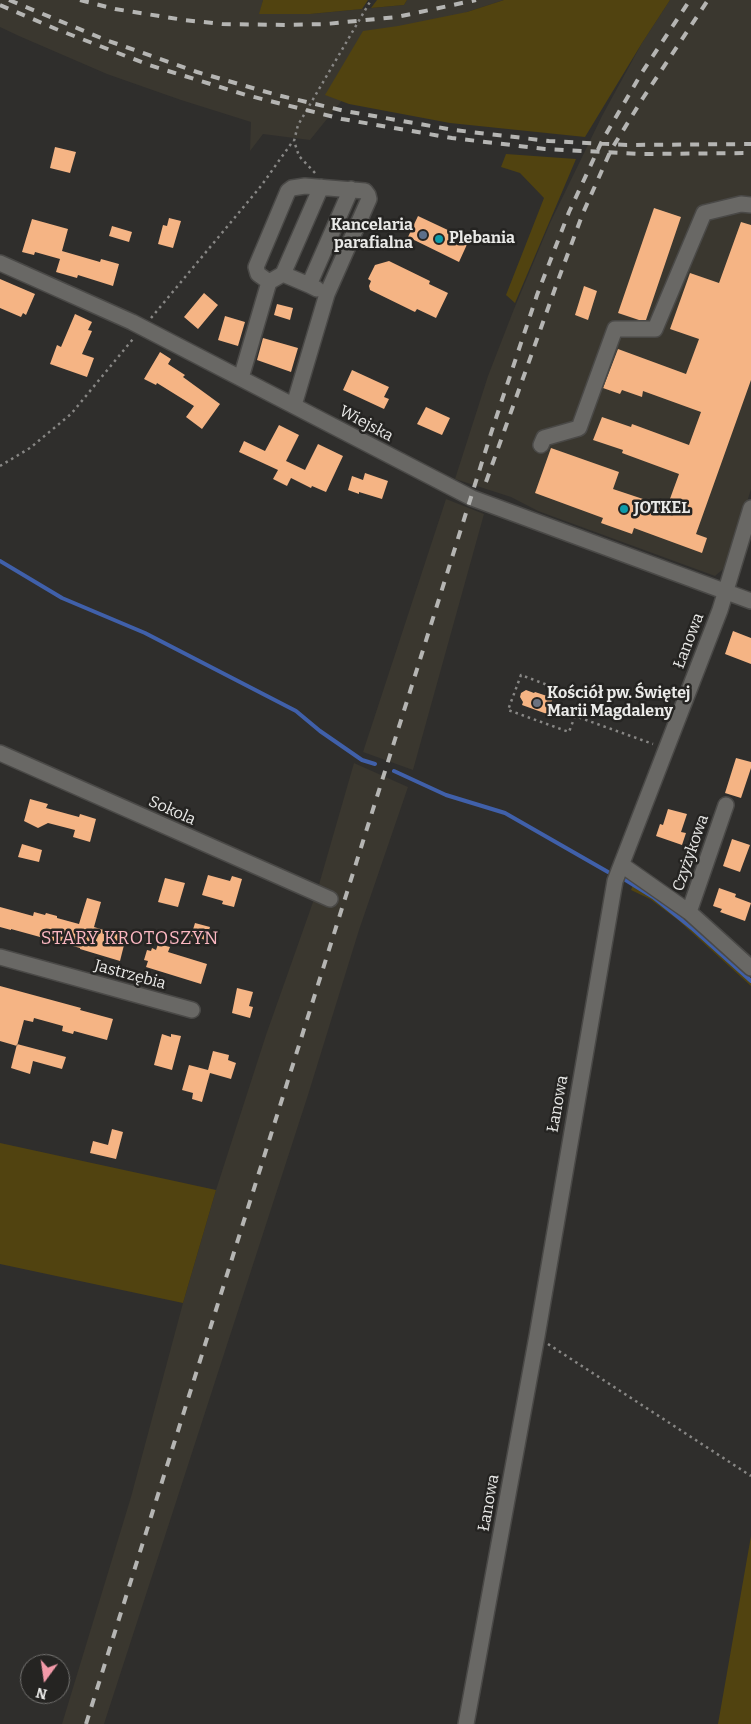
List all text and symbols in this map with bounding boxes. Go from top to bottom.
place label: Kancelaria parafialna [331,216,413,254]
marker: Kancelaria parafialna [417,229,429,241]
place label: Plebania [449,229,515,249]
marker: Plebania [433,233,445,245]
street label: Wiejska [336,402,396,446]
place label: JOTKEL [634,499,690,519]
marker: JOTKEL [618,503,630,515]
street label: Łanowa [670,611,708,671]
place label: Kościół pw. Świętej Marii Magdaleny [547,684,690,722]
marker: Kościół pw. Świętej Marii Magdaleny [531,697,543,709]
street label: Sokola [146,792,198,830]
street label: Czyżykowa [669,812,713,894]
district label: STARY KROTOSZYN [39,928,221,950]
street label: Jastrzębia [92,956,168,994]
street label: Łanowa [544,1074,572,1134]
street label: Łanowa [475,1473,503,1533]
north arrow [20,1654,70,1704]
text: N [34,1684,49,1703]

